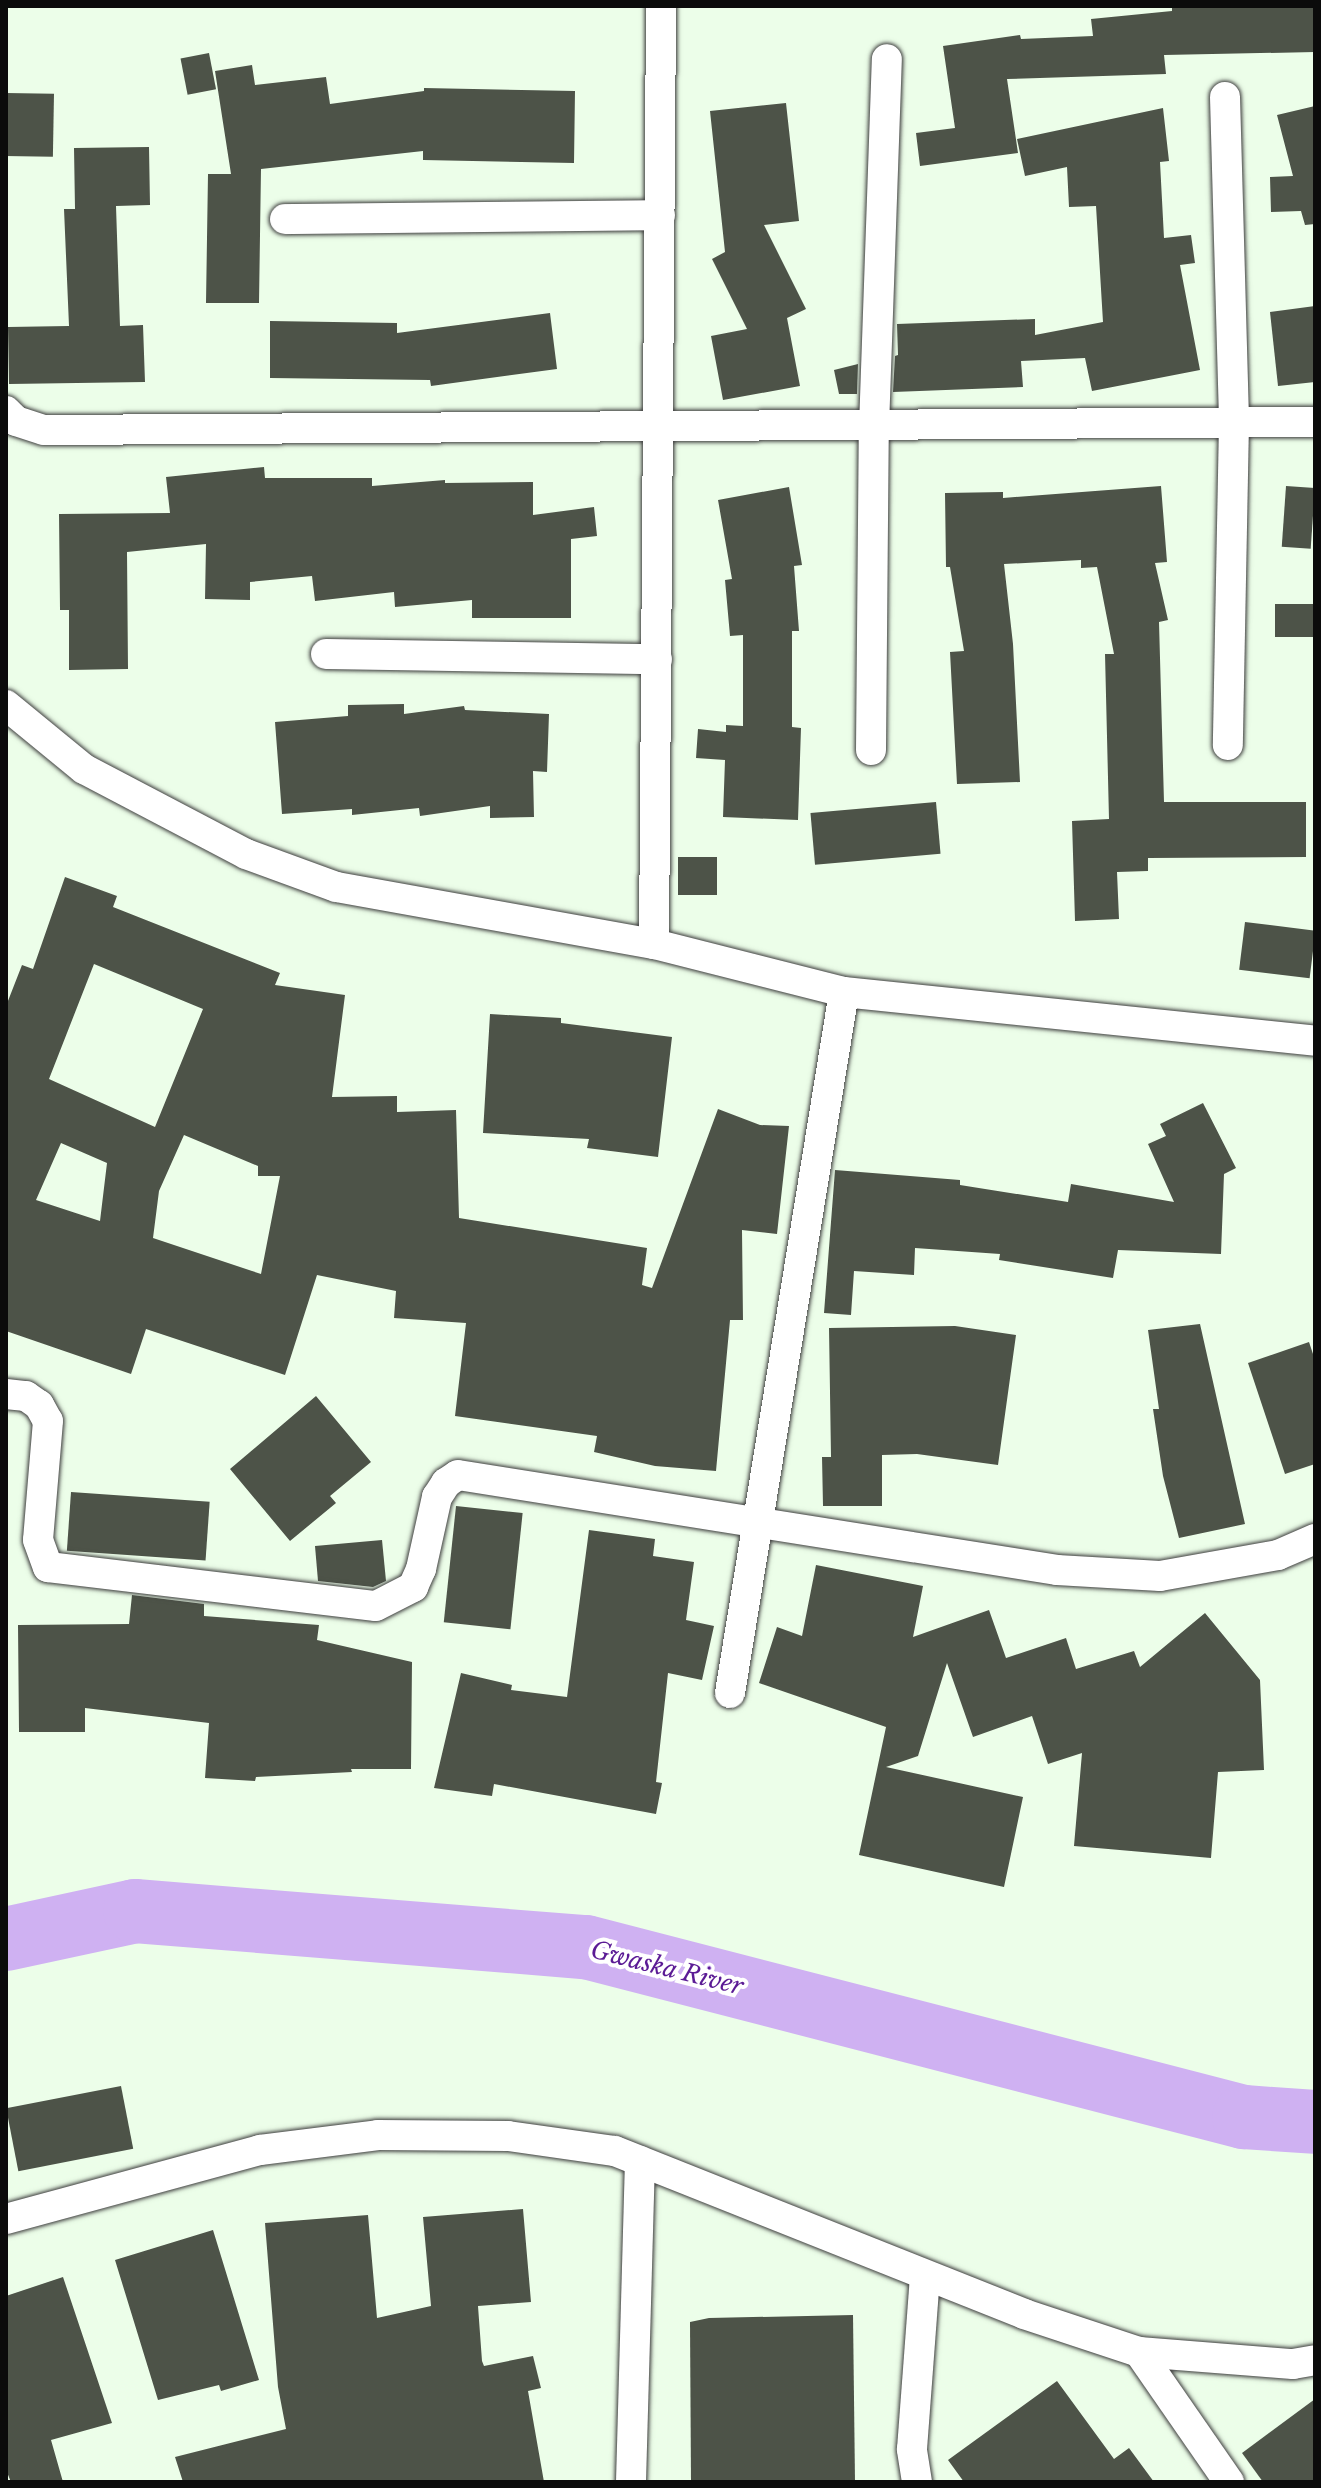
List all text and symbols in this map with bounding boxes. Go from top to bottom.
water label: Gwaska River [587,1935,747,2001]

